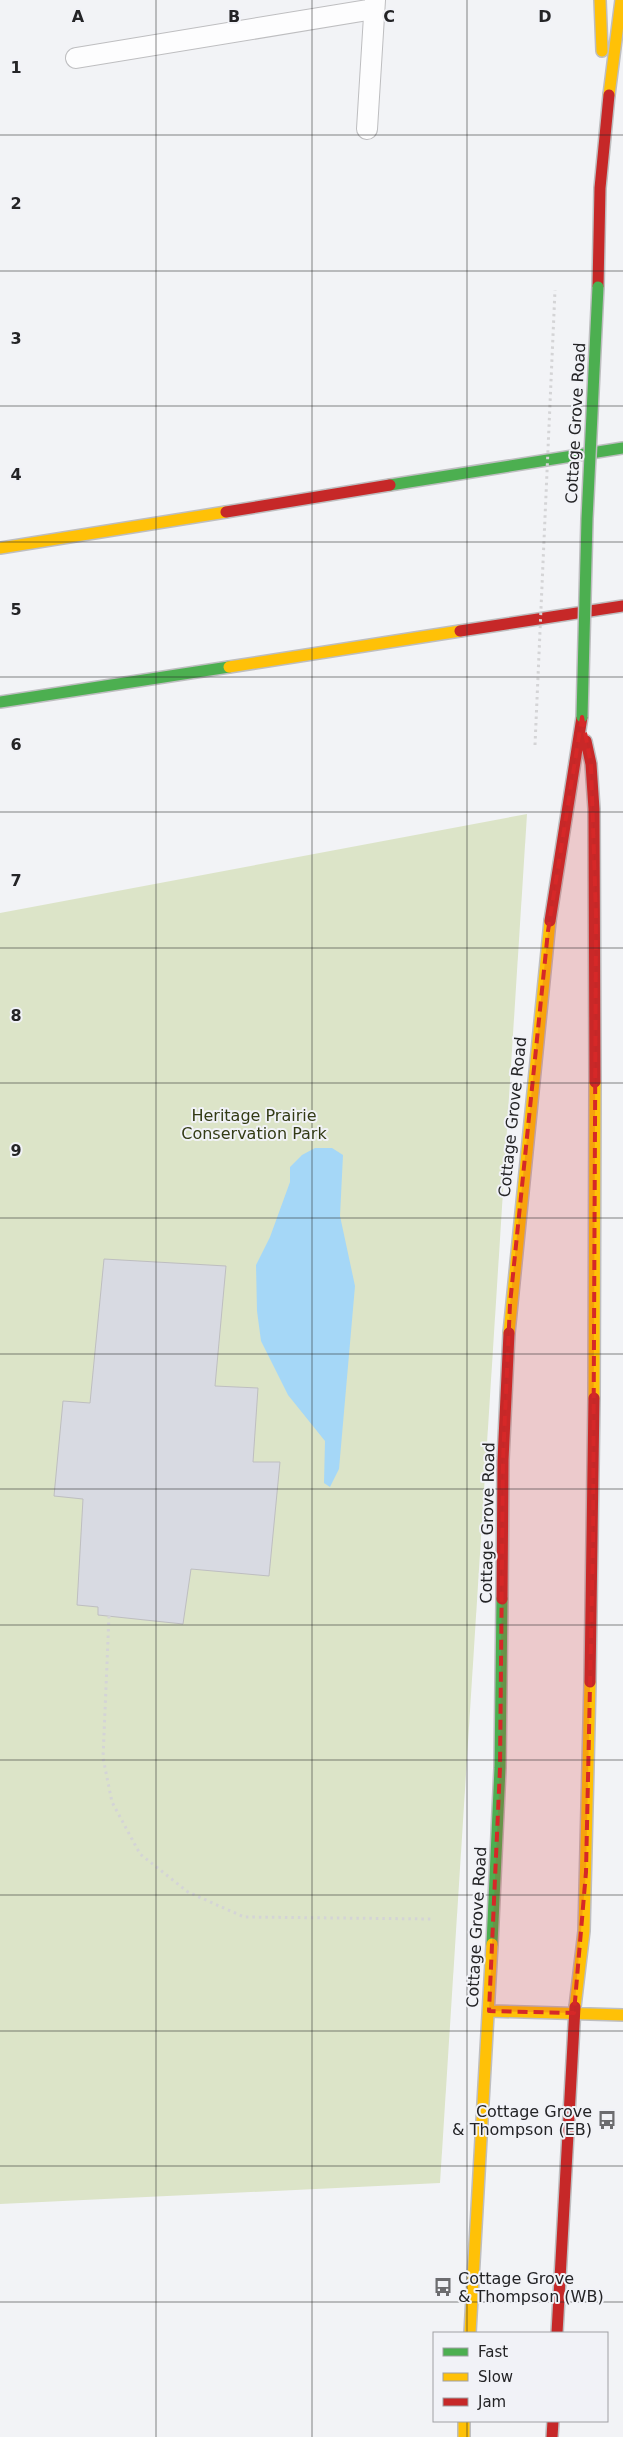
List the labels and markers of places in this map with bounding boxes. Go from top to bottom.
place label: Cottage Grove & Thompson (EB) [452,2102,592,2139]
bus stop icon: Cottage Grove & Thompson (EB) [596,2109,618,2131]
place label: Cottage Grove & Thompson (WB) [458,2269,604,2306]
bus stop icon: Cottage Grove & Thompson (WB) [432,2276,454,2298]

